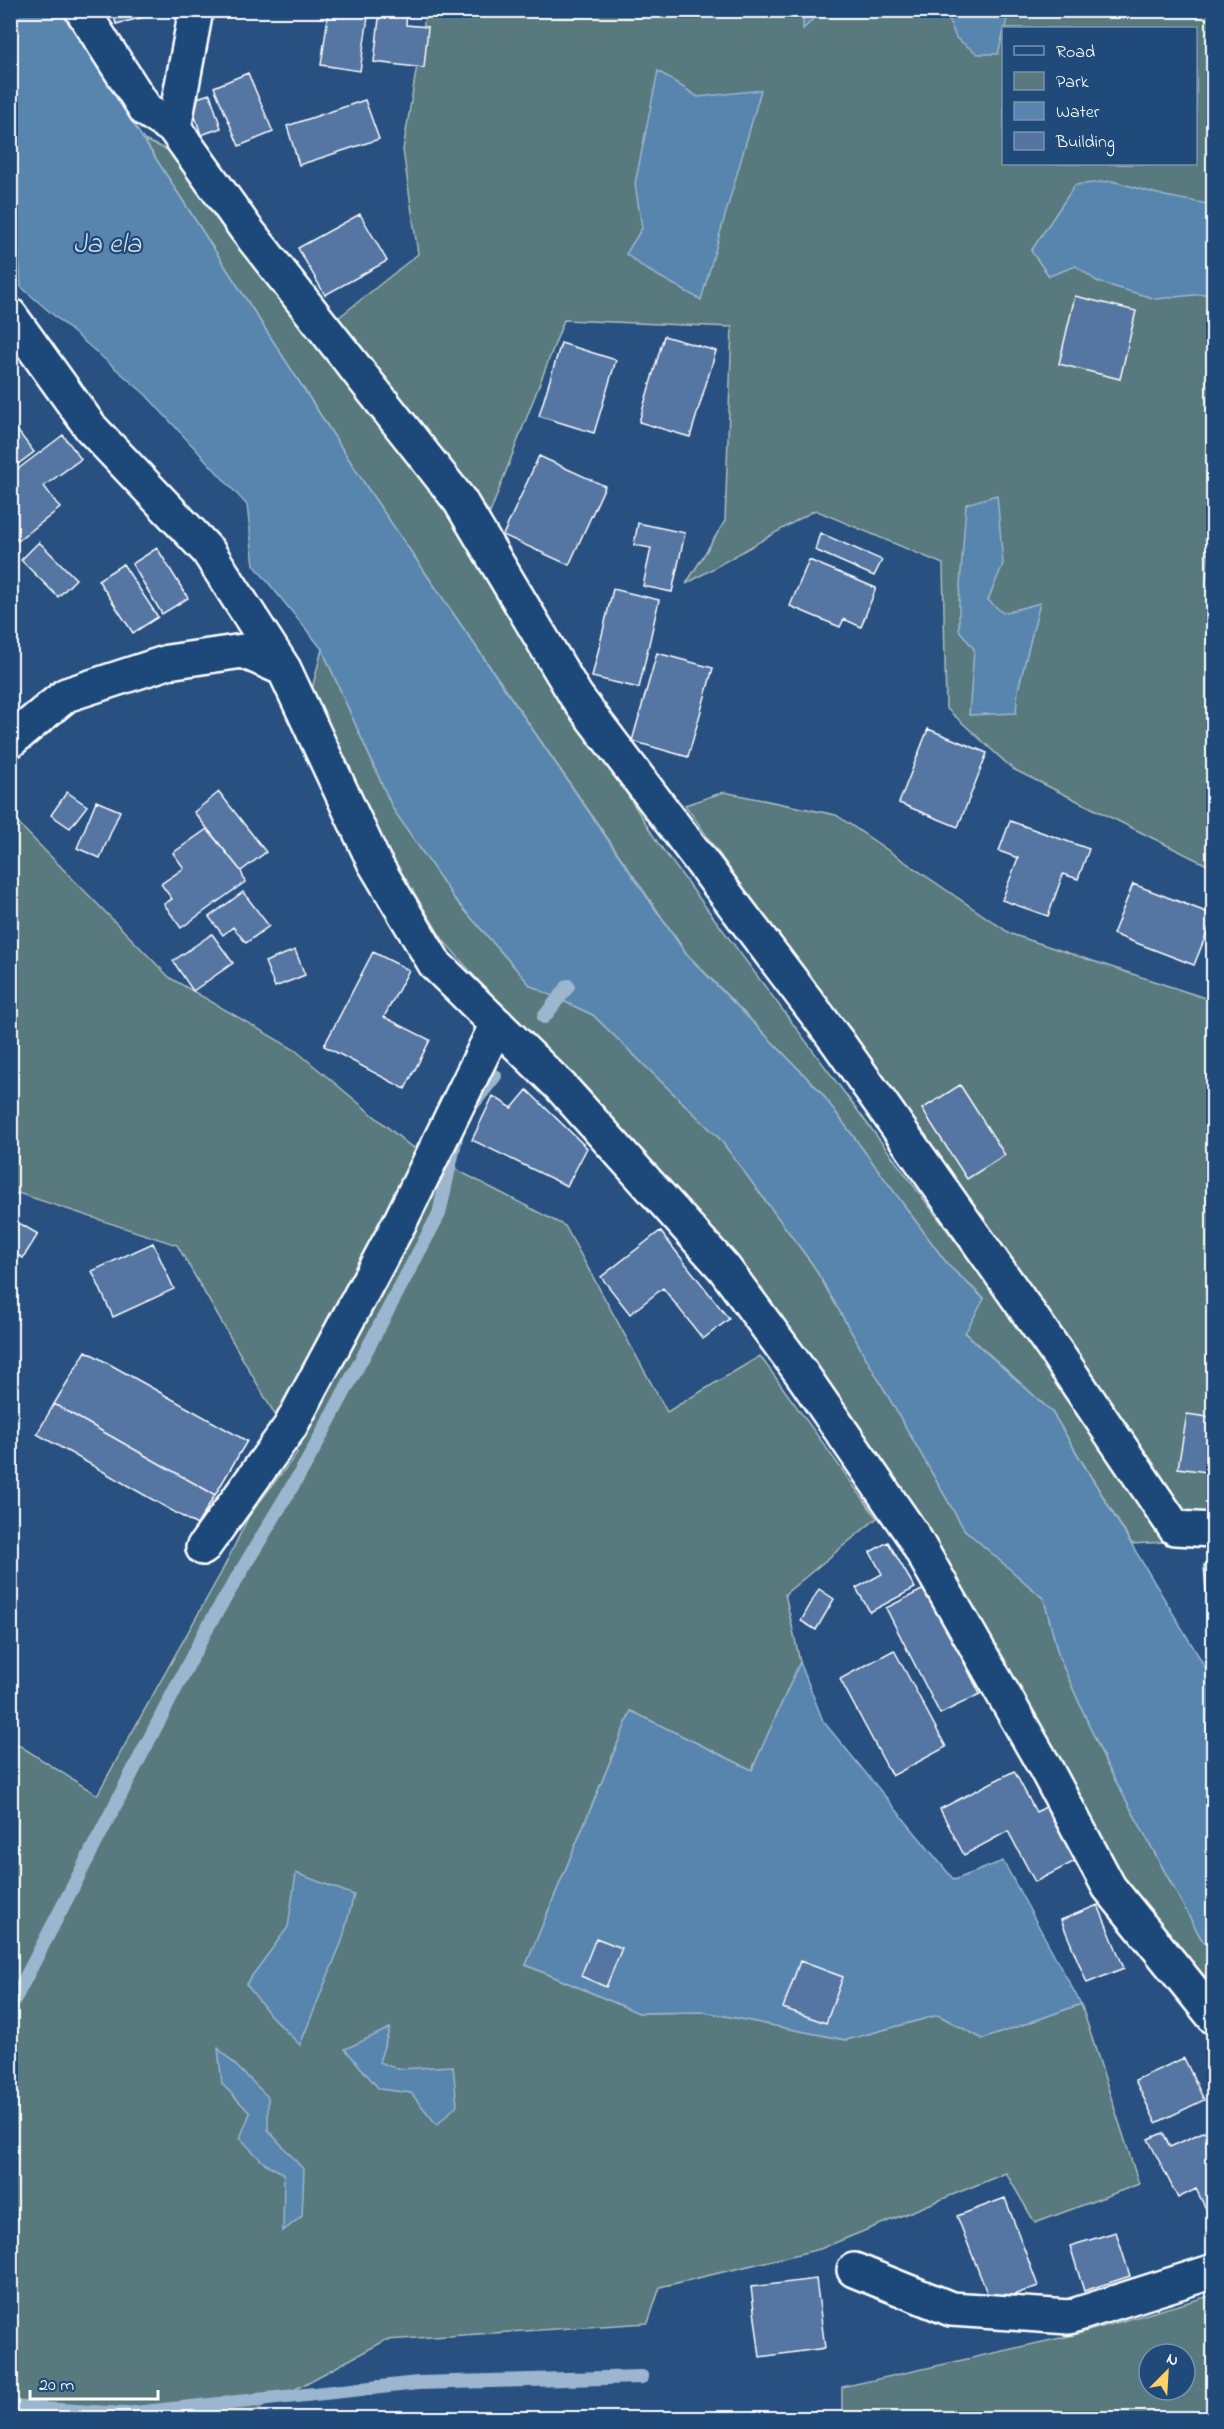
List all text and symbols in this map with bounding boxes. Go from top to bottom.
legend [1002,27,1197,165]
text: Road [1056,40,1095,66]
text: Park [1056,70,1089,96]
text: Water [1056,100,1100,126]
text: Building [1055,130,1115,157]
water label: Ja ela [73,225,142,266]
north arrow [1137,2342,1197,2402]
text: N [1162,2347,1182,2373]
scale bar [30,2363,158,2401]
text: 20 m [39,2373,74,2399]

